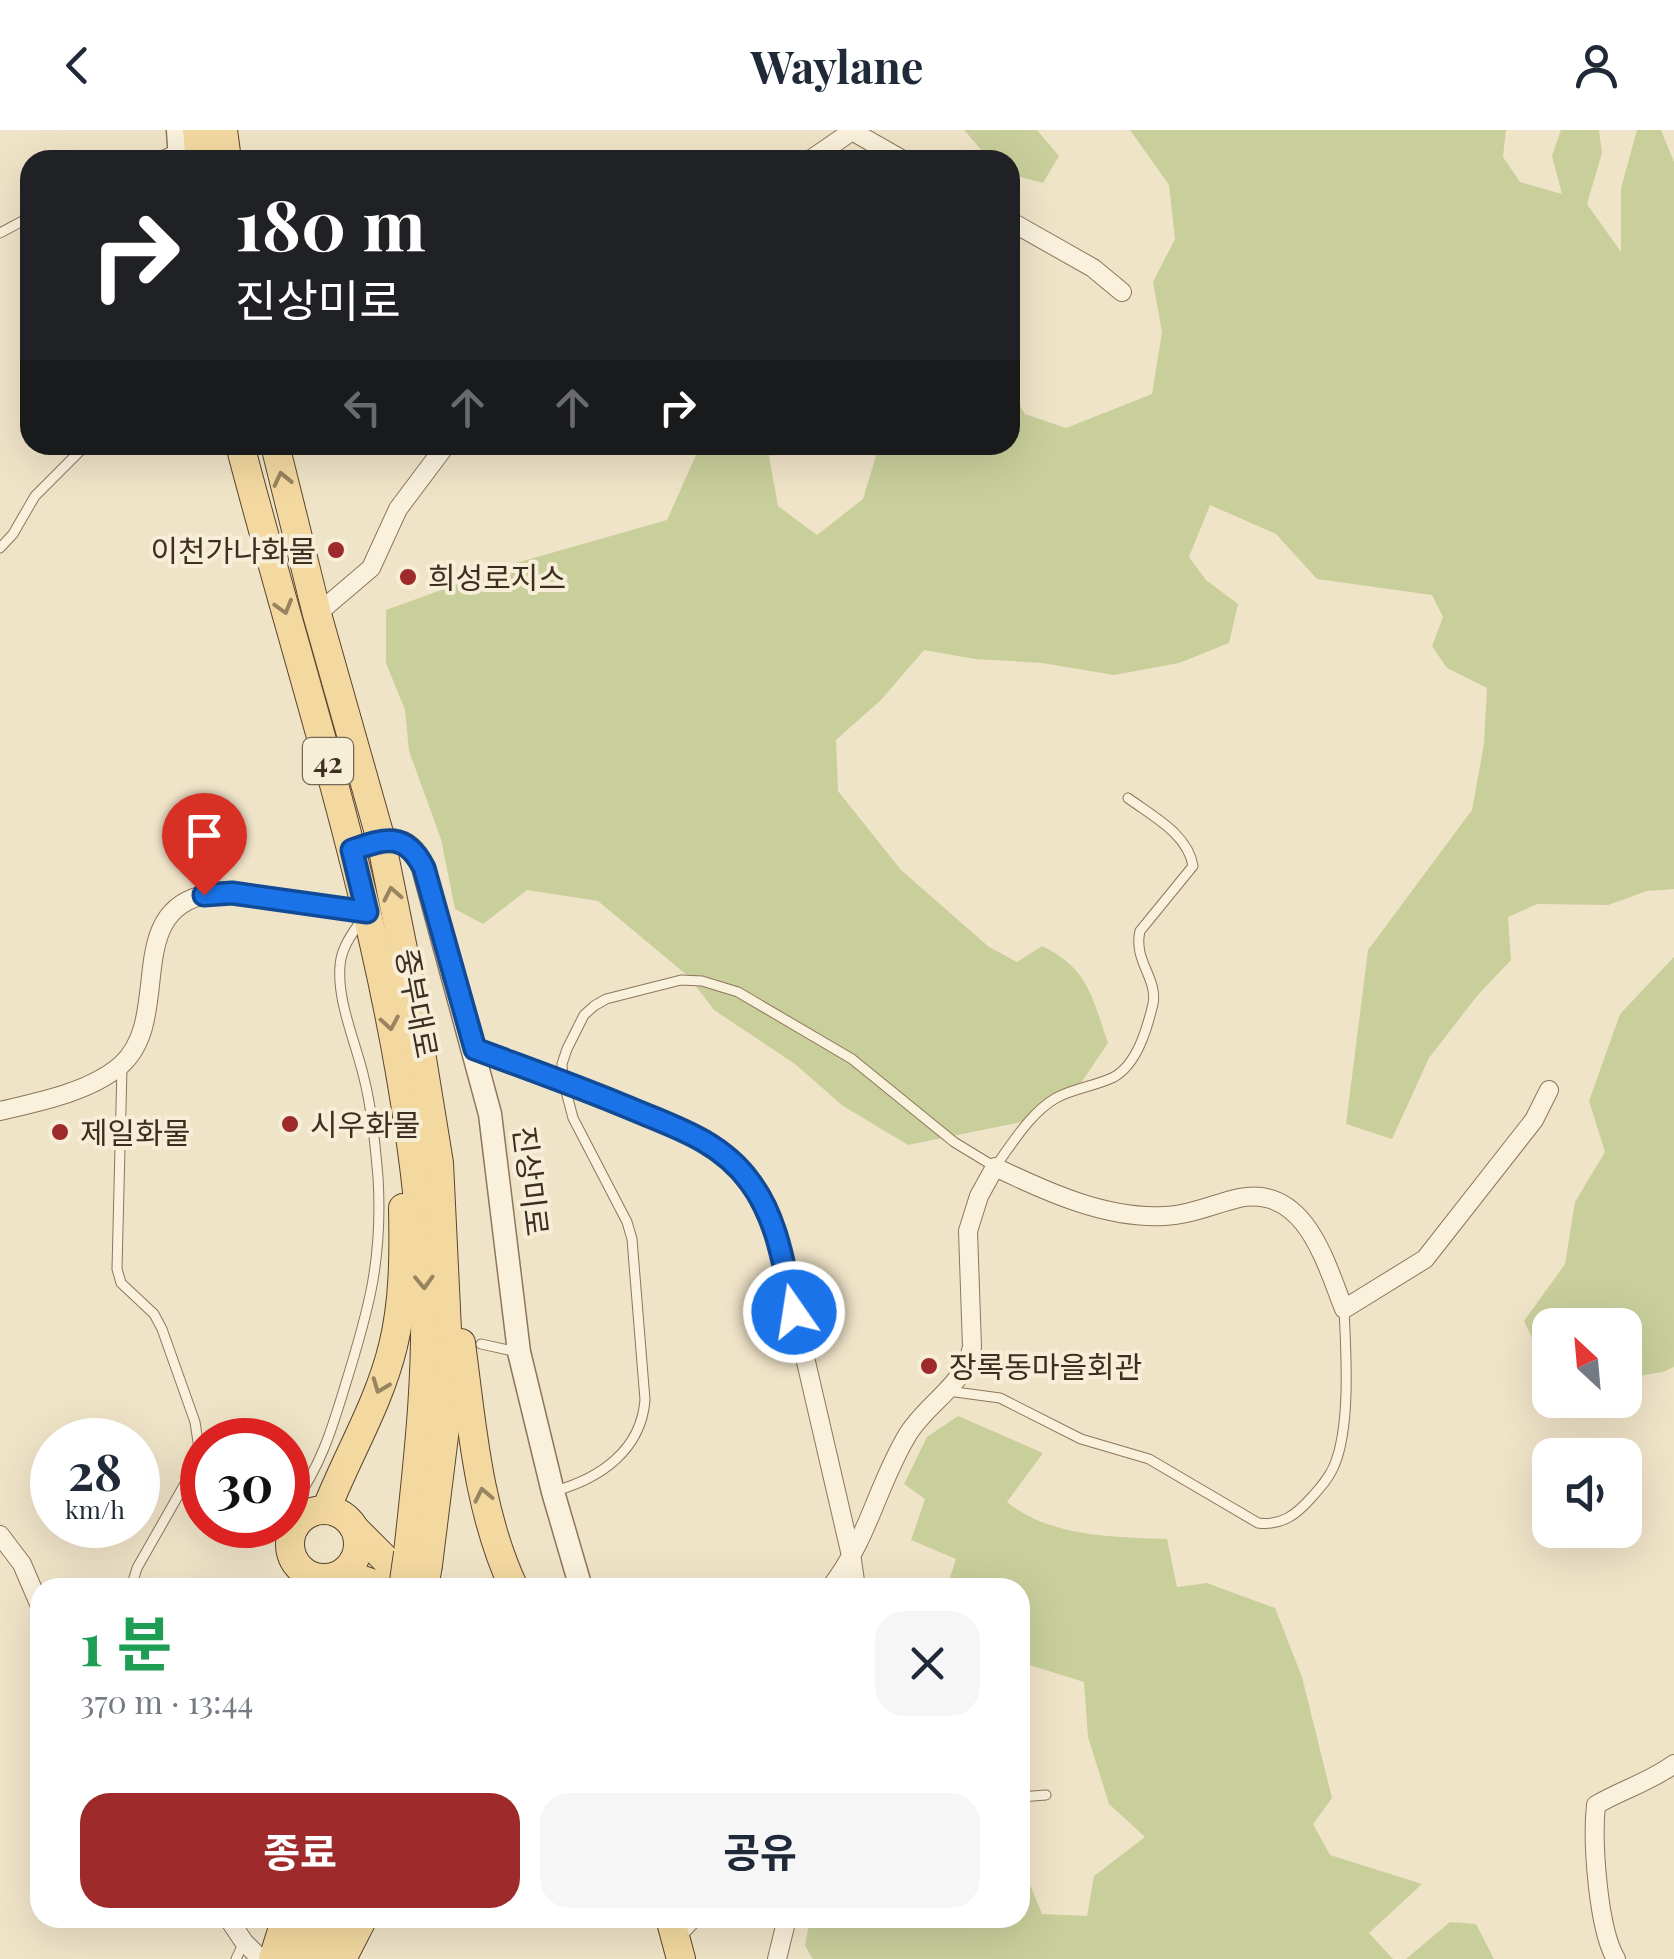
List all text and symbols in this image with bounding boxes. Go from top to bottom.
text: Waylane [750,35,924,95]
icon: back [50,38,105,93]
icon: person [1569,38,1624,93]
text: 180 m [235,175,426,269]
icon: right [70,190,200,320]
text: 진상미로 [235,268,401,328]
icon: left [335,380,390,435]
icon: ahead [440,380,495,435]
icon: ahead [545,380,600,435]
icon: right [650,380,705,435]
one-way arrow [273,471,294,488]
place label: 이천가나화물 [150,530,316,570]
marker: 이천가나화물 [325,539,347,561]
place label: 희성로지스 [428,557,566,597]
marker: 희성로지스 [397,566,419,588]
one-way arrow [272,597,293,615]
road number: 42 [303,738,353,784]
pin [162,793,247,896]
icon: arrive [177,808,232,863]
one-way arrow [383,886,404,903]
street label: 중부대로 [388,945,448,1061]
one-way arrow [379,1015,400,1031]
place label: 시우화물 [310,1104,420,1144]
place label: 제일화물 [80,1112,190,1152]
marker: 시우화물 [279,1113,301,1135]
marker: 제일화물 [49,1121,71,1143]
street label: 진상미로 [505,1124,559,1238]
position arrow [742,1260,846,1364]
one-way arrow [414,1275,435,1291]
north arrow [1532,1308,1642,1418]
map controls [1532,1308,1642,1548]
place label: 장록동마을회관 [949,1346,1142,1386]
marker: 장록동마을회관 [918,1355,940,1377]
one-way arrow [371,1376,391,1394]
speed limit sign: 30 [180,1418,310,1548]
text: 28 [68,1437,122,1504]
button: sound [1532,1438,1642,1548]
one-way arrow [474,1487,495,1504]
text: km/h [65,1492,125,1525]
text: 1 분 [80,1601,172,1681]
button: close [875,1611,980,1716]
text: 370 m · 13:44 [80,1679,253,1722]
button: 종료 [80,1793,520,1908]
button: 공유 [540,1793,980,1908]

